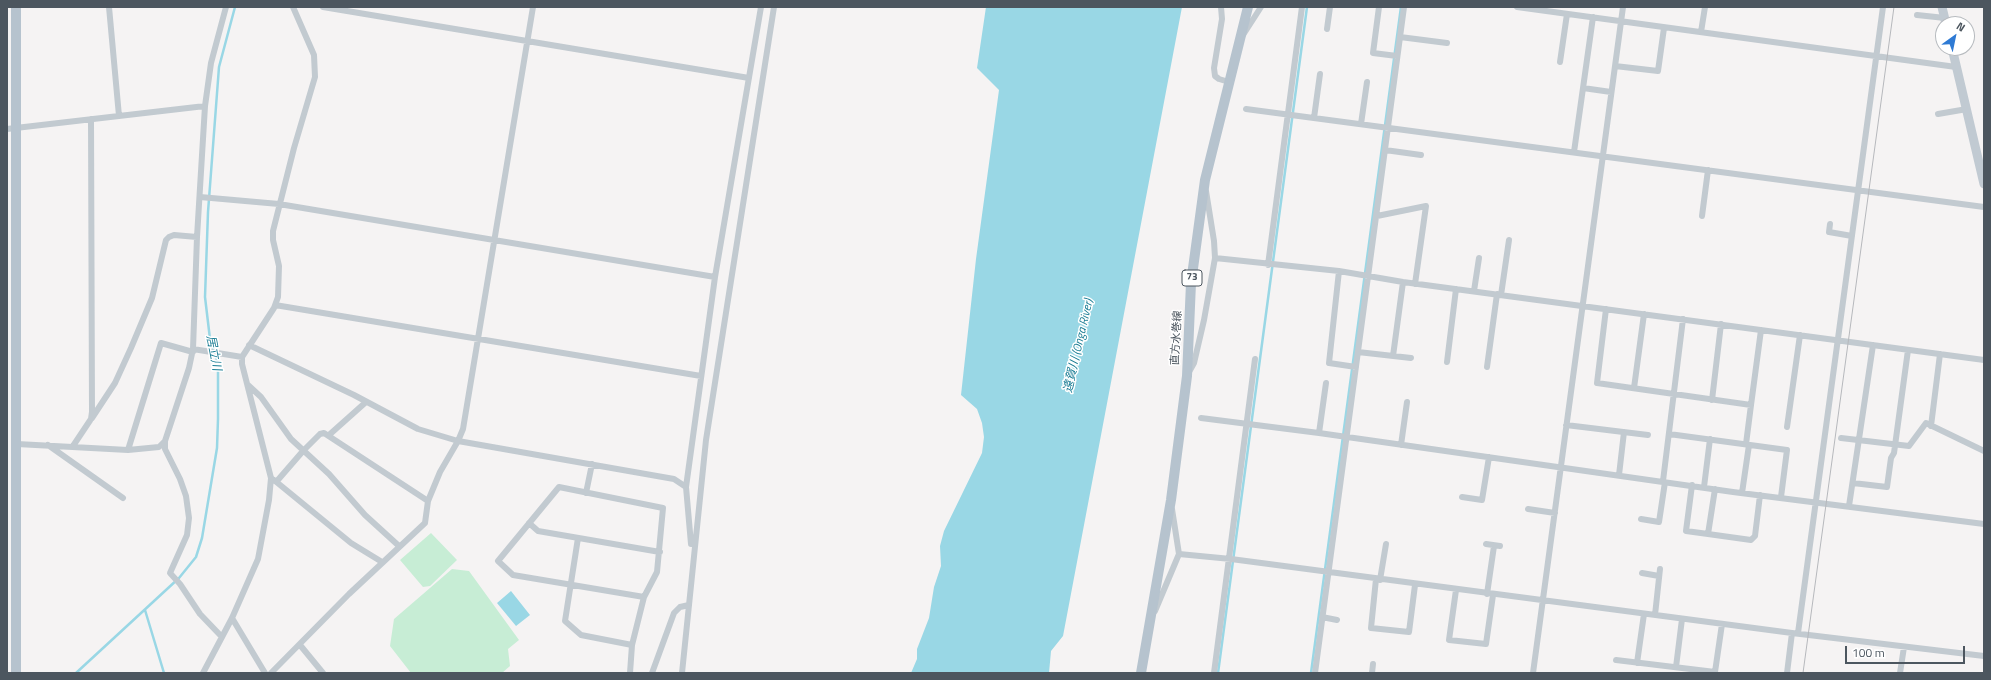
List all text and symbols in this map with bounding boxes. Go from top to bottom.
north arrow [1935,16,1975,56]
text: N [1953,18,1969,36]
road number: 73 [1182,270,1202,286]
water label: 遠賀川 (Onga River) [1061,298,1097,394]
street label: 直方水巻線 [1169,310,1185,366]
water label: 居立川 [202,334,224,372]
scale bar [1847,638,1967,664]
text: 100 m [1852,643,1885,662]

